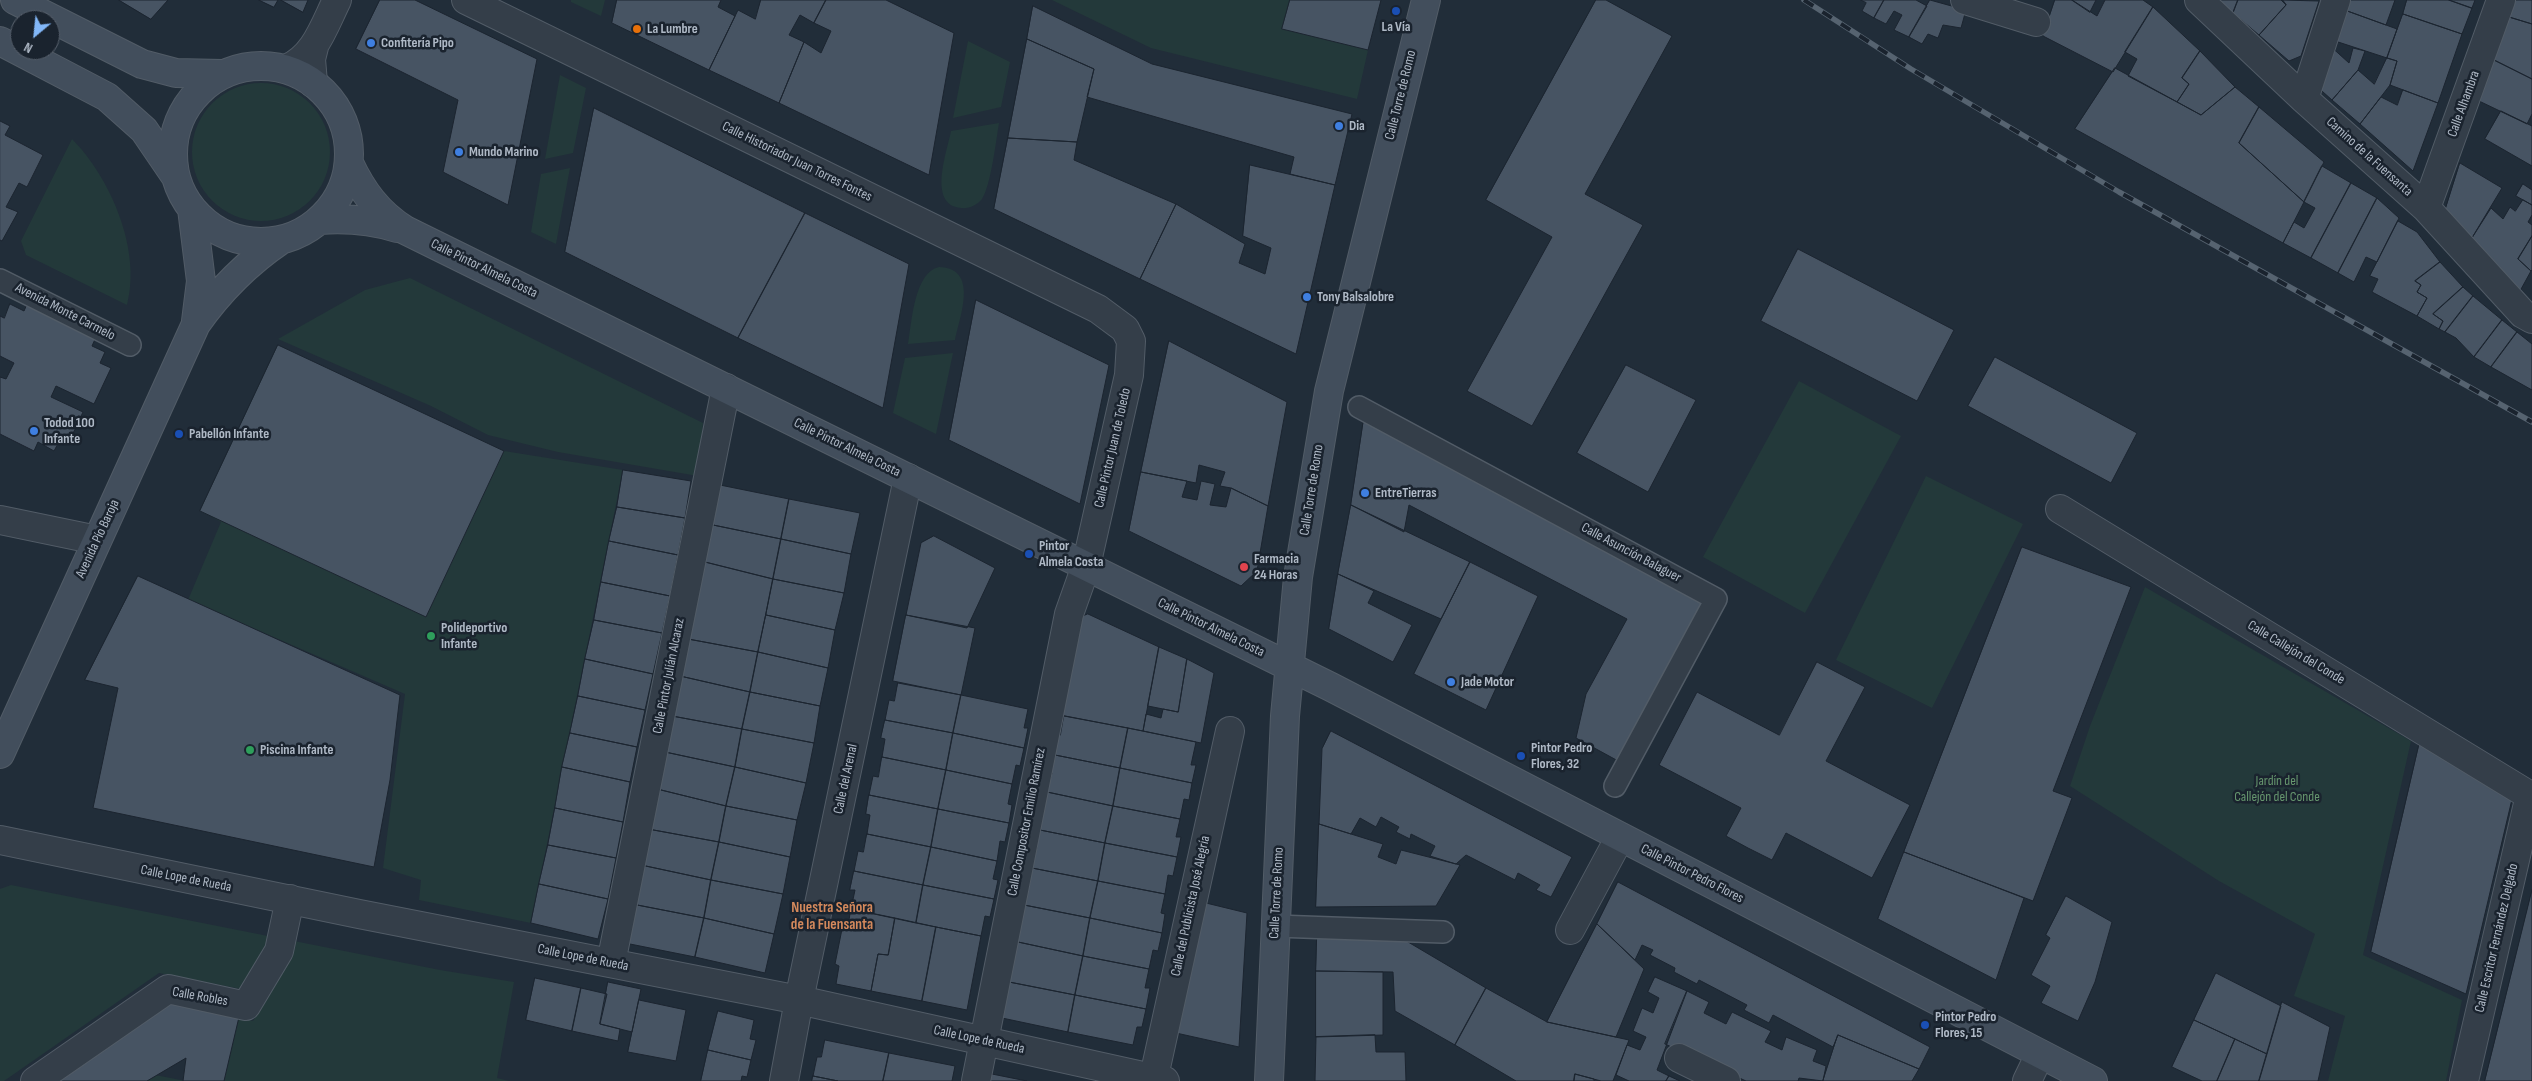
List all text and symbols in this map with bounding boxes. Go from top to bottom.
marker: La Vía [1390,5,1402,17]
north arrow [10,10,60,60]
place label: La Vía [1382,19,1410,35]
place label: La Lumbre [647,21,698,37]
marker: La Lumbre [631,23,643,35]
place label: Confitería Pipo [381,35,454,51]
marker: Confitería Pipo [365,37,377,49]
text: N [21,39,35,57]
street label: Calle Torre de Romo [1382,48,1420,142]
street label: Calle Alhambra [2444,69,2484,139]
street label: Camino de la Fuensanta [2322,114,2416,200]
street label: Calle Historiador Juan Torres Fontes [719,118,875,206]
place label: Dia [1349,118,1365,134]
marker: Dia [1333,120,1345,132]
place label: Mundo Marino [469,144,539,160]
marker: Mundo Marino [453,146,465,158]
street label: Calle Pintor Almela Costa [428,236,540,302]
street label: Avenida Monte Carmelo [12,280,118,344]
place label: Tony Balsalobre [1317,289,1394,305]
marker: Tony Balsalobre [1301,291,1313,303]
street label: Calle Pintor Juan de Toledo [1091,387,1135,509]
place label: Todod 100 Infante [44,415,95,448]
street label: Calle Pintor Almela Costa [791,415,903,481]
marker: Todod 100 Infante [28,425,40,437]
place label: Pabellón Infante [189,426,269,442]
marker: Pabellón Infante [173,428,185,440]
street label: Calle Torre de Romo [1297,443,1327,537]
place label: EntreTierras [1375,485,1437,501]
marker: EntreTierras [1359,487,1371,499]
street label: Avenida Pío Baroja [73,497,123,581]
street label: Calle Asunción Balaguer [1578,520,1684,586]
place label: Pintor Almela Costa [1039,538,1104,570]
marker: Pintor Almela Costa [1023,548,1035,560]
place label: Farmacia 24 Horas [1254,551,1299,584]
marker: Farmacia 24 Horas [1238,561,1250,573]
street label: Calle Pintor Almela Costa [1155,595,1267,661]
street label: Calle Pintor Julián Alcaraz [650,617,688,735]
street label: Calle Callejón del Conde [2244,617,2348,689]
place label: Polideportivo Infante [441,620,507,652]
marker: Polideportivo Infante [425,630,437,642]
place label: Jade Motor [1461,674,1514,690]
marker: Jade Motor [1445,676,1457,688]
place label: Pintor Pedro Flores, 32 [1531,740,1592,772]
place label: Piscina Infante [260,742,334,758]
street label: Calle del Arenal [830,743,862,815]
marker: Piscina Infante [244,744,256,756]
street label: Calle Compositor Emilio Ramírez [1004,747,1050,897]
marker: Pintor Pedro Flores, 32 [1515,750,1527,762]
park label: Jardín del Callejón del Conde [2234,773,2320,806]
street label: Calle del Publicista José Alegría [1168,834,1214,978]
street label: Calle Pintor Pedro Flores [1638,841,1746,907]
street label: Calle Torre de Romo [1266,847,1288,939]
street label: Calle Lope de Rueda [139,862,233,896]
street label: Calle Escritor Fernández Delgado [2472,862,2522,1014]
district label: Nuestra Señora de la Fuensanta [791,899,873,934]
street label: Calle Lope de Rueda [536,941,630,975]
street label: Calle Robles [171,984,229,1010]
place label: Pintor Pedro Flores, 15 [1935,1009,1996,1042]
marker: Pintor Pedro Flores, 15 [1919,1019,1931,1031]
street label: Calle Lope de Rueda [932,1022,1026,1058]

